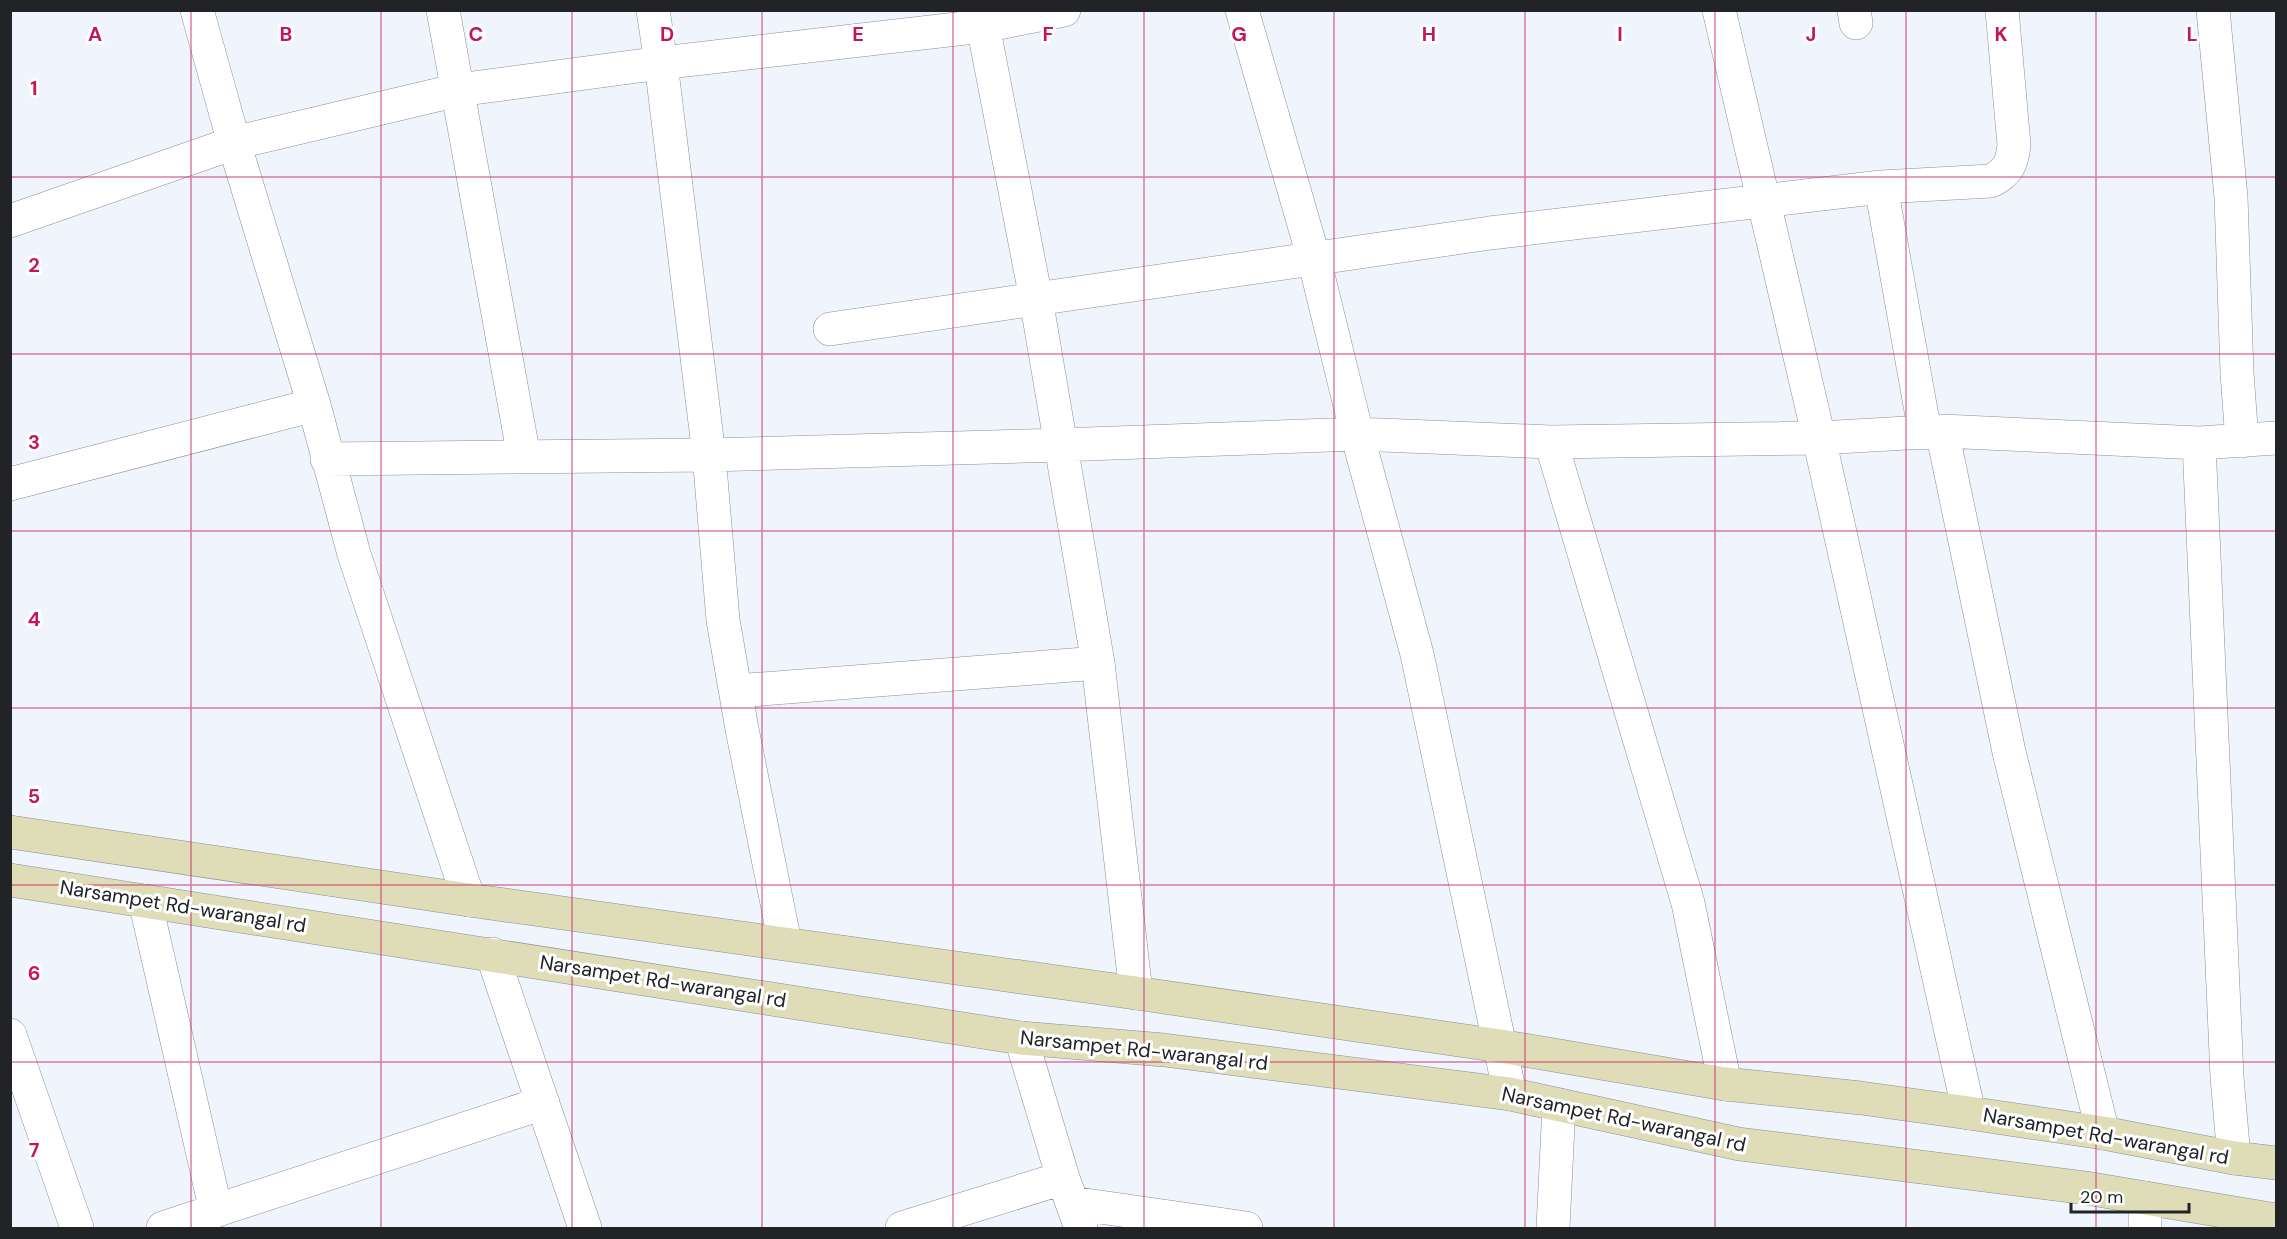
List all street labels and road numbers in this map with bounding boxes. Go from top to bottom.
street label: Narsampet Rd-warangal rd [58,874,308,938]
street label: Narsampet Rd-warangal rd [538,949,788,1013]
street label: Narsampet Rd-warangal rd [1019,1024,1269,1076]
street label: Narsampet Rd-warangal rd [1499,1080,1749,1158]
street label: Narsampet Rd-warangal rd [1981,1102,2231,1170]

